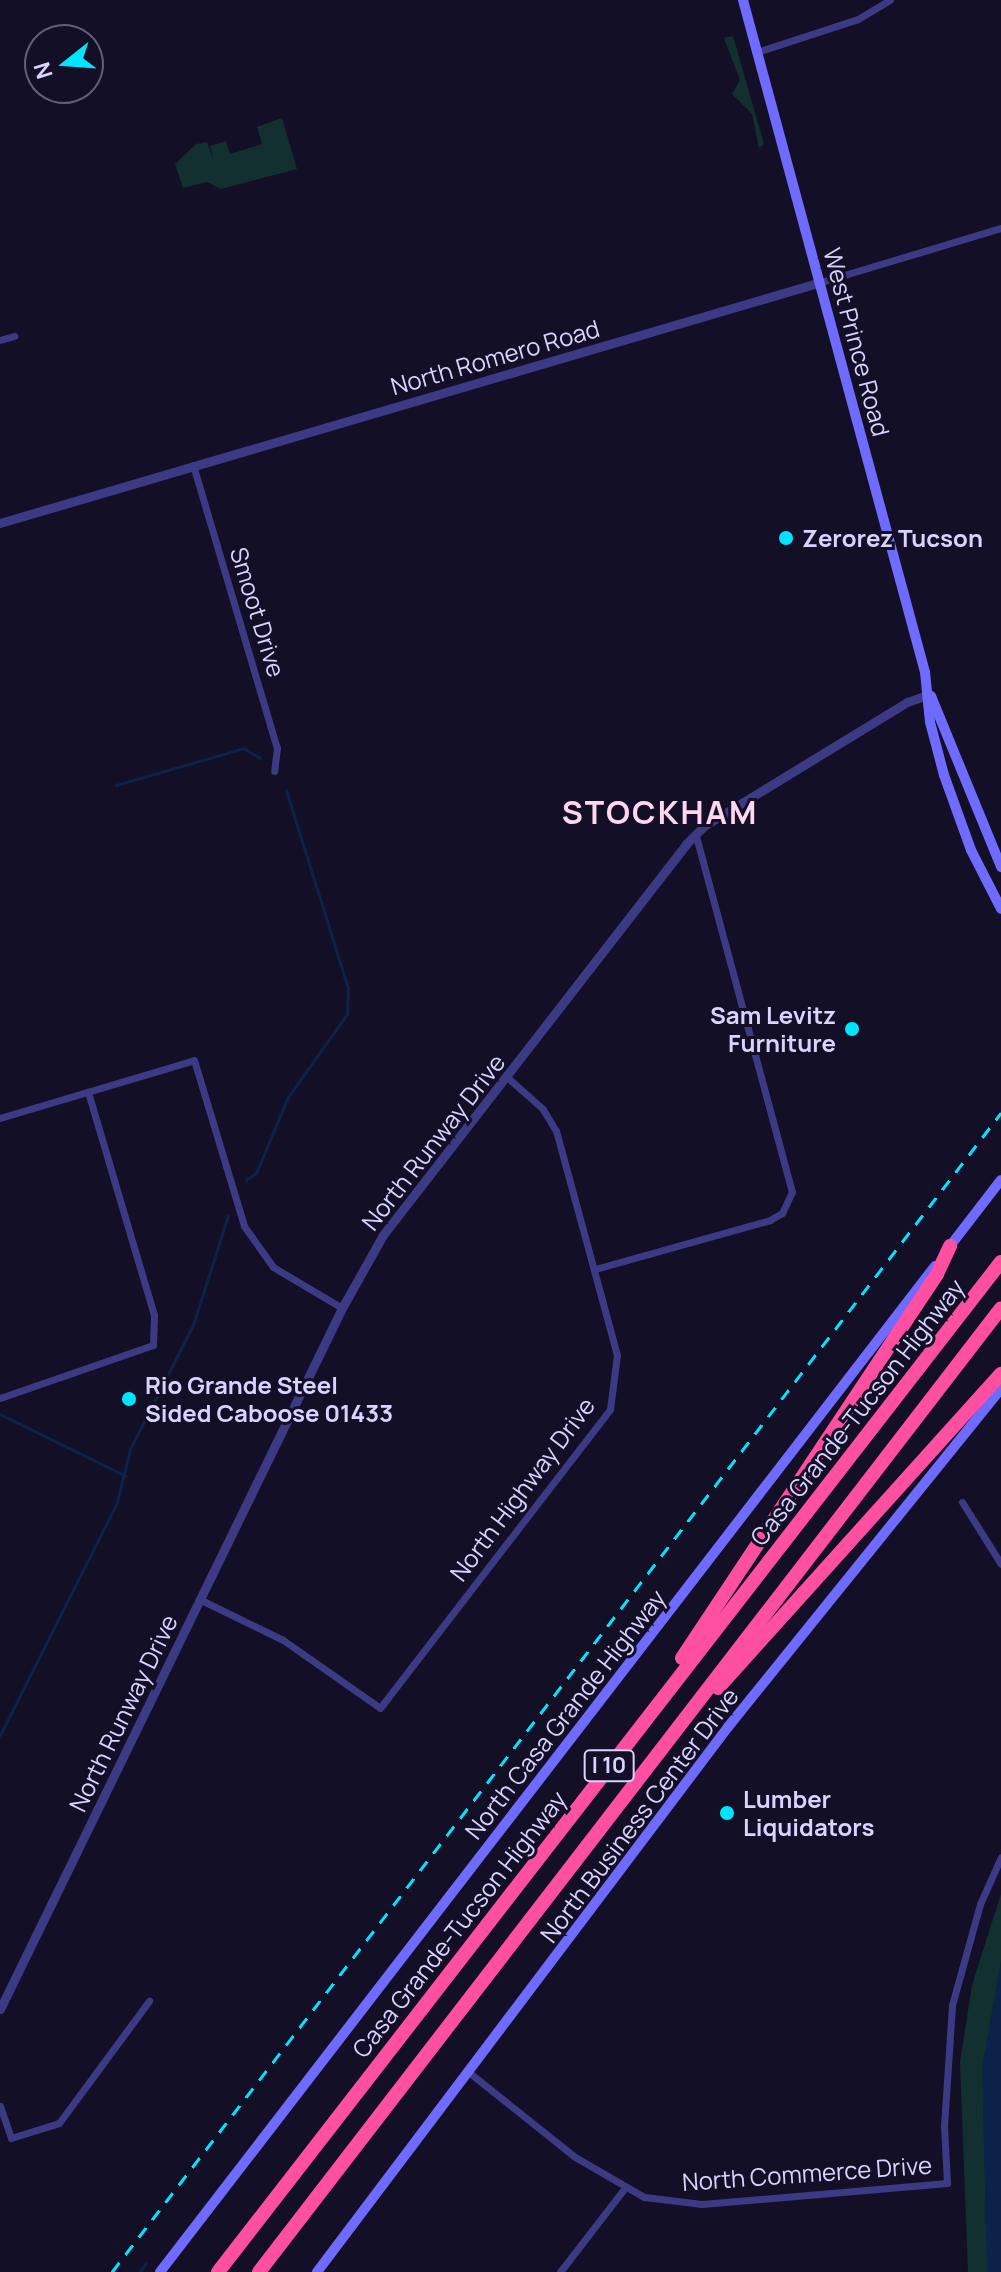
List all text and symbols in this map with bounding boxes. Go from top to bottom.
north arrow [24,24,104,104]
text: N [26,59,60,82]
street label: West Prince Road [818,245,896,439]
street label: North Romero Road [387,313,603,401]
place label: Zerorez Tucson [802,524,983,552]
marker: Zerorez Tucson [777,529,795,547]
street label: Smoot Drive [225,544,291,680]
district label: STOCKHAM [562,793,758,831]
place label: Sam Levitz Furniture [710,1001,836,1057]
marker: Sam Levitz Furniture [843,1020,861,1038]
street label: North Runway Drive [355,1048,511,1236]
street label: Casa Grande-Tucson Highway [744,1273,970,1551]
place label: Rio Grande Steel Sided Caboose 01433 [145,1371,393,1427]
marker: Rio Grande Steel Sided Caboose 01433 [120,1390,138,1408]
street label: North Highway Drive [444,1392,600,1586]
street label: North Casa Grande Highway [459,1584,671,1844]
street label: North Runway Drive [63,1610,183,1816]
street label: North Business Center Drive [534,1682,744,1948]
road number: I 10 [583,1748,635,1784]
street label: Casa Grande-Tucson Highway [346,1785,572,2063]
place label: Lumber Liquidators [743,1785,874,1841]
marker: Lumber Liquidators [718,1804,736,1822]
street label: North Commerce Drive [681,2150,933,2196]

